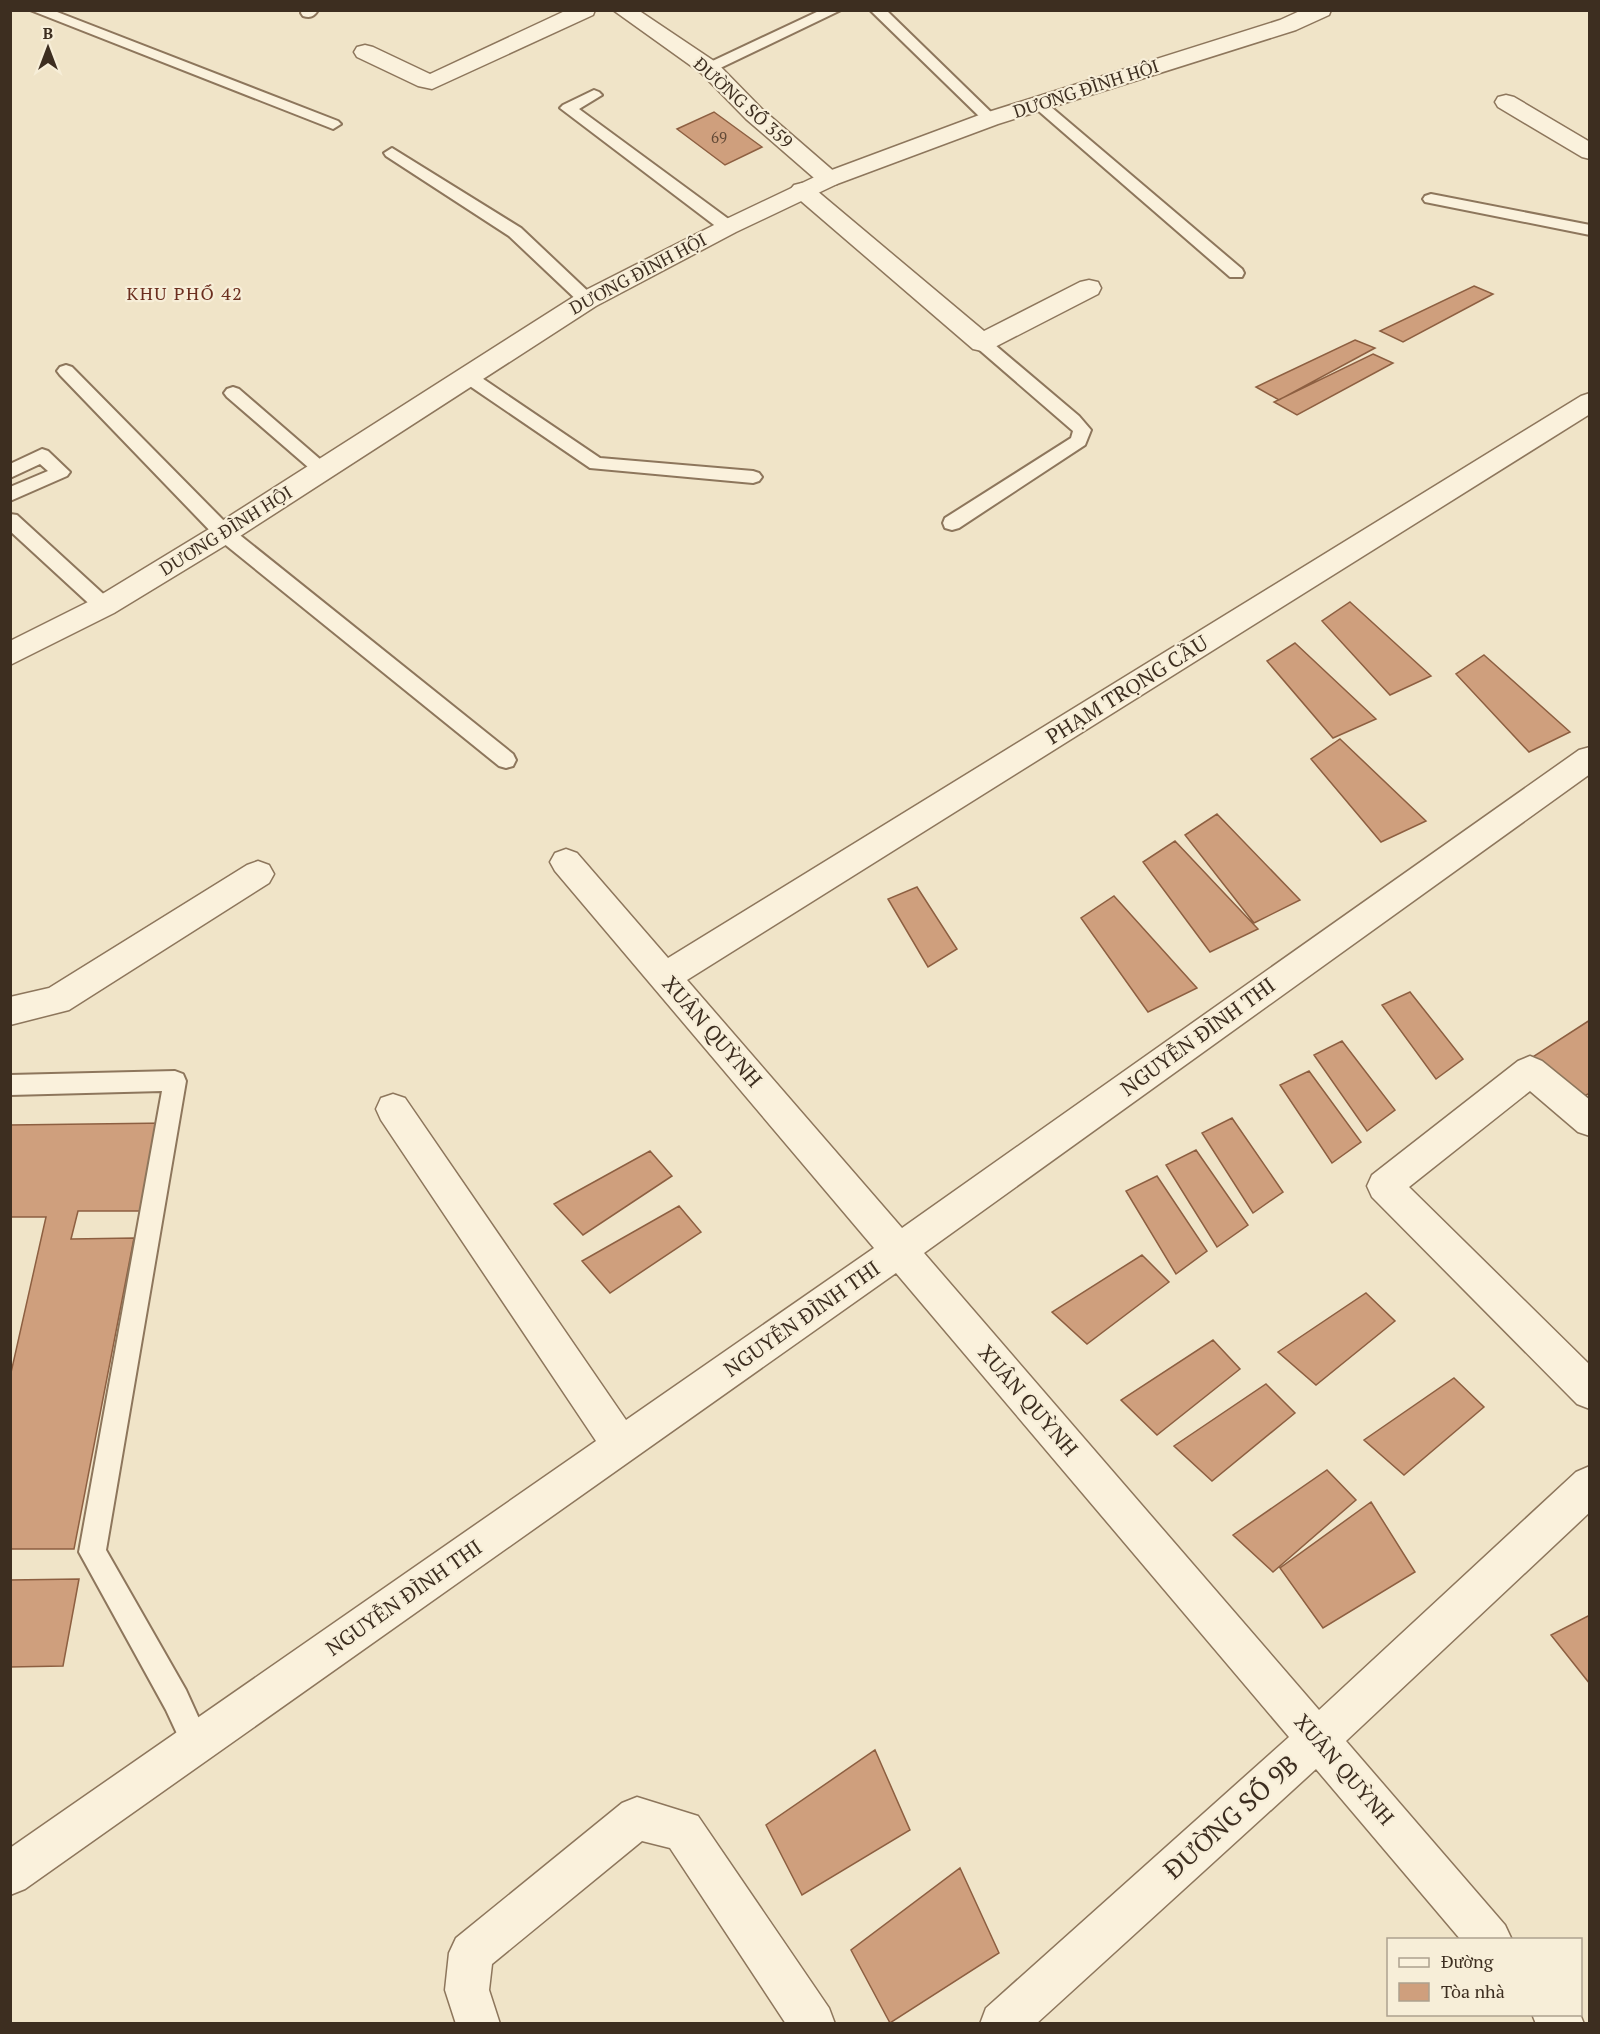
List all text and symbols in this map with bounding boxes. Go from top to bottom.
north arrow [18,18,78,78]
text: B [43,22,53,44]
street label: ĐƯỜNG SỐ 359 [689,51,798,153]
street label: DƯƠNG ĐÌNH HỘI [1010,53,1162,123]
house number: 69 [711,127,727,147]
street label: DƯƠNG ĐÌNH HỘI [565,227,710,319]
district label: KHU PHỐ 42 [127,281,243,305]
street label: DƯƠNG ĐÌNH HỘI [155,480,296,581]
street label: PHẠM TRỌNG CẦU [1040,628,1213,750]
street label: XUÂN QUỲNH [657,970,769,1093]
street label: NGUYỄN ĐÌNH THI [1115,971,1280,1102]
street label: NGUYỄN ĐÌNH THI [718,1254,885,1383]
street label: XUÂN QUỲNH [973,1339,1085,1462]
street label: NGUYỄN ĐÌNH THI [320,1533,487,1662]
street label: XUÂN QUỲNH [1289,1708,1401,1831]
street label: ĐƯỜNG SỐ 9B [1156,1747,1305,1886]
legend [1387,1938,1582,2016]
text: Đường [1441,1949,1494,1973]
text: Tòa nhà [1441,1979,1505,2003]

